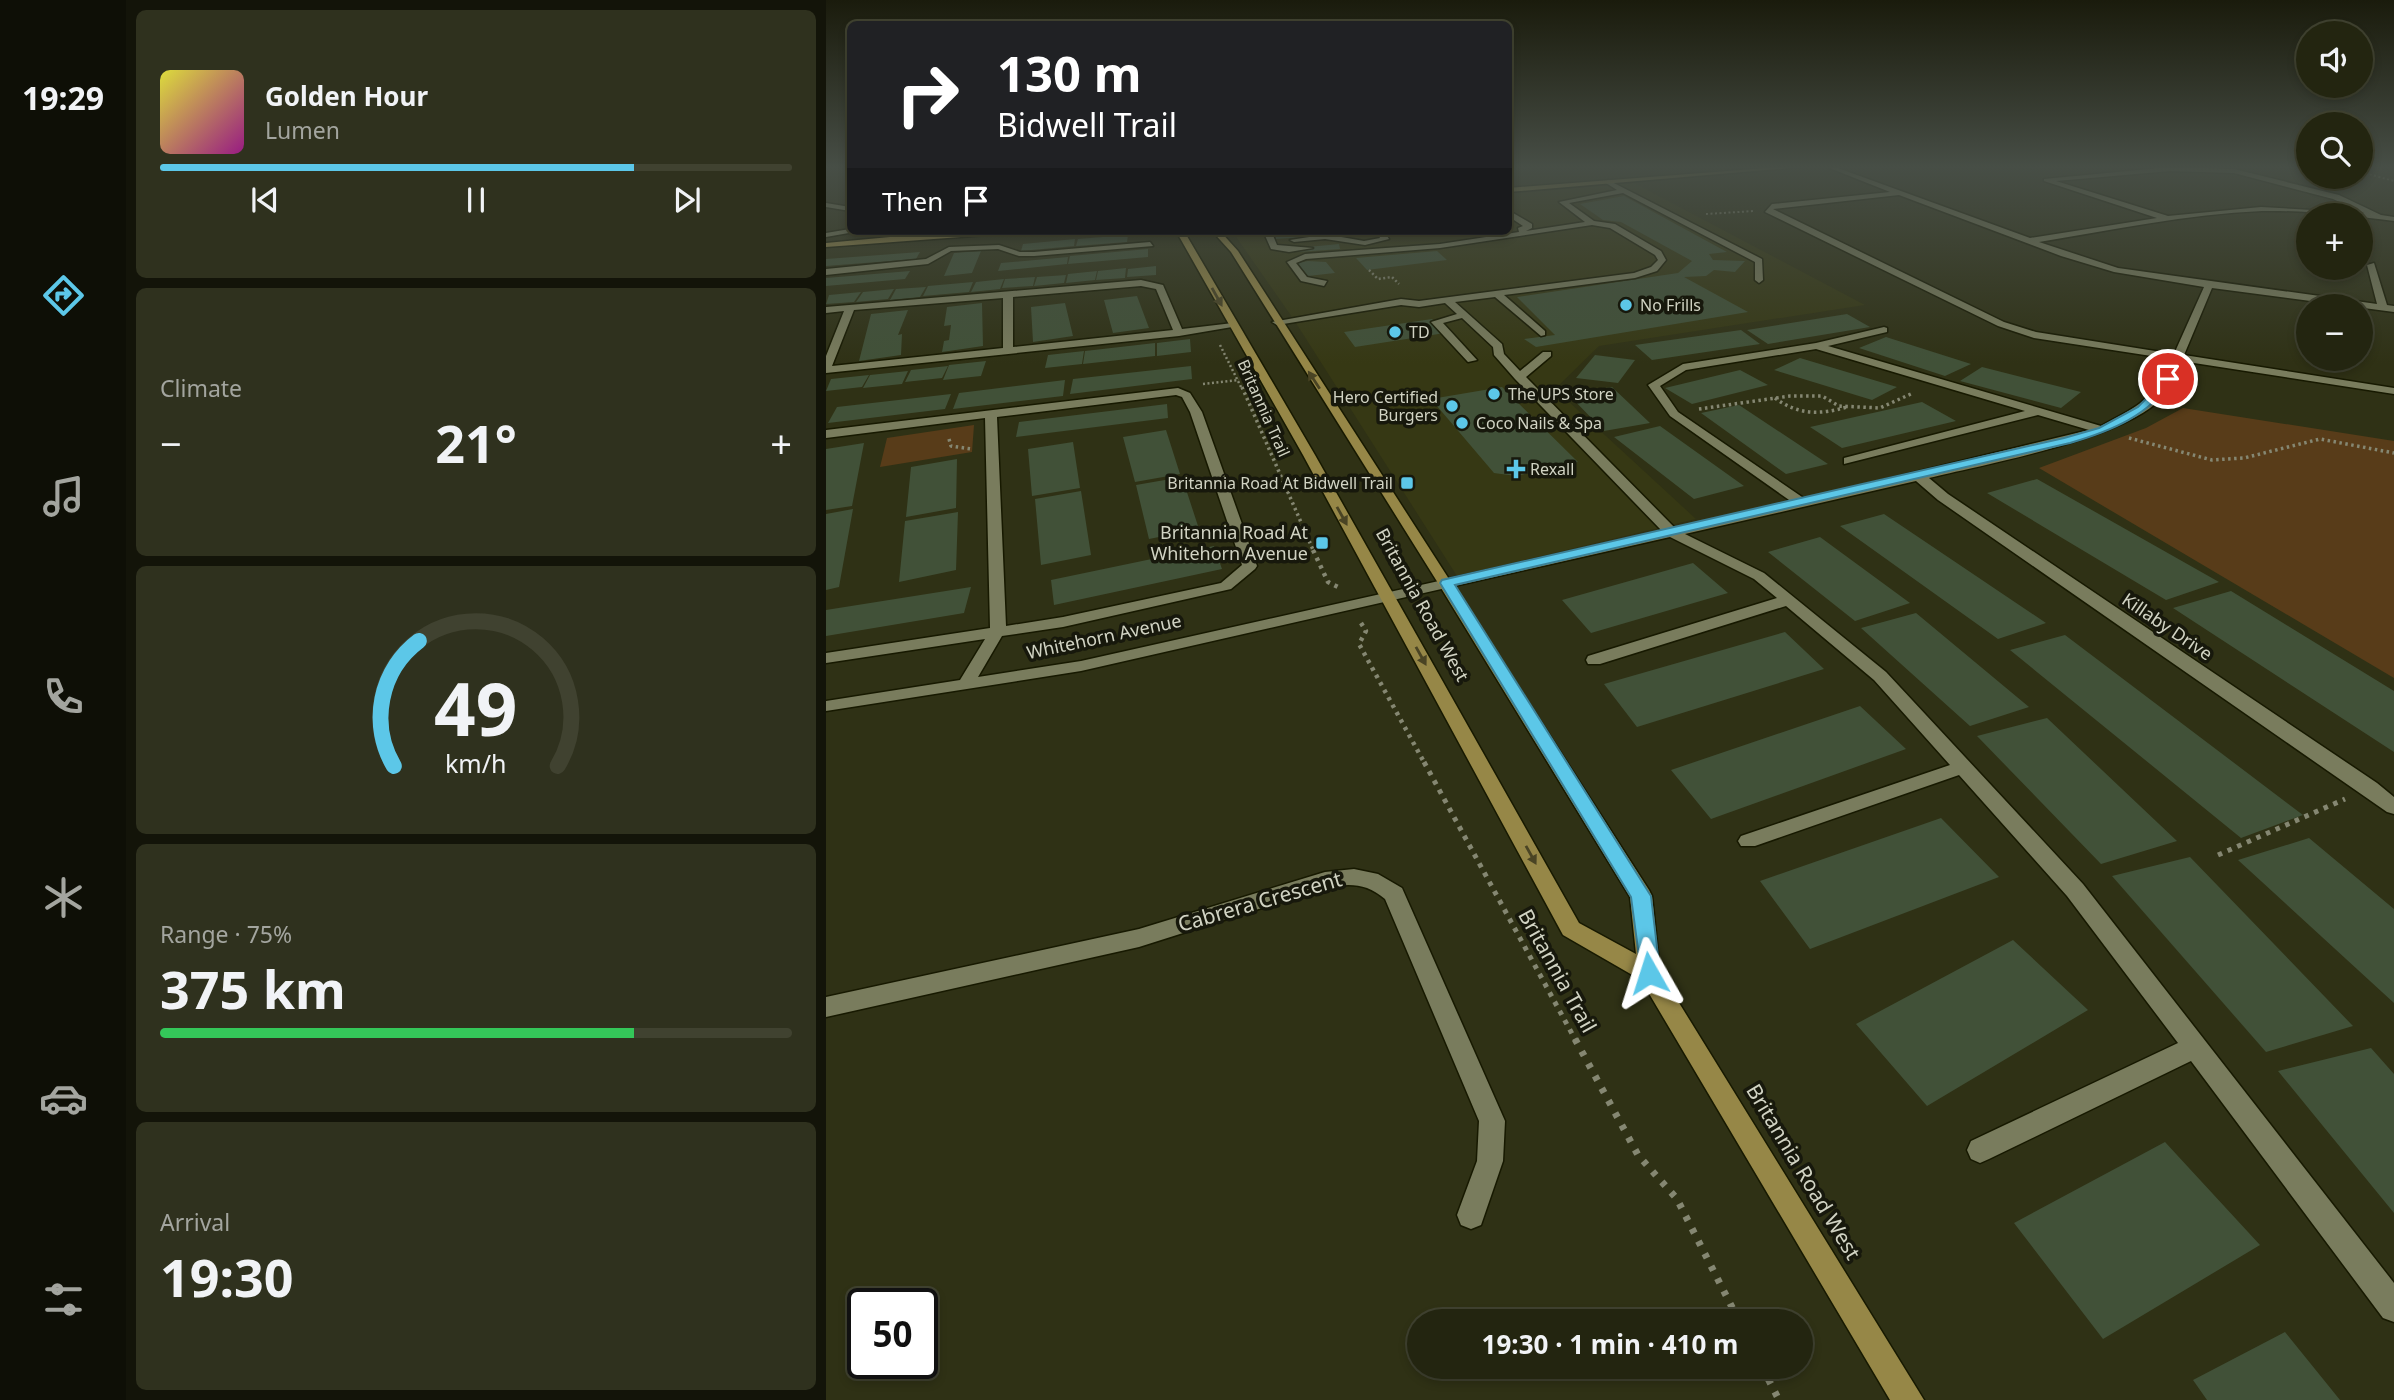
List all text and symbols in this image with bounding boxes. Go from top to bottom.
map controls [2296,21,2373,371]
button: sound [2296,21,2373,98]
text: 130 m [997,40,1142,106]
icon: right [882,49,973,140]
text: 19:29 [22,76,104,119]
text: Golden Hour [265,78,428,114]
text: Bidwell Trail [997,103,1177,146]
button: search [2296,112,2373,189]
text: Lumen [265,114,340,146]
icon: previous [246,181,284,219]
icon: pause [457,181,495,219]
icon: next [668,181,706,219]
icon: arrive [957,182,995,220]
text: Then [882,183,943,219]
button: + [2296,203,2373,280]
icon: directions [39,271,88,320]
one-way arrow [1211,287,1223,307]
place label: No Frills [1640,294,1701,316]
button: − [2296,294,2373,371]
marker: No Frills [1618,297,1634,313]
place label: TD [1409,321,1430,343]
marker: TD [1387,324,1403,340]
pin [2138,349,2198,409]
street label: Britannia Trail [1233,356,1295,460]
icon: arrive [2149,360,2187,398]
one-way arrow [1308,370,1321,389]
text: Climate [160,372,242,404]
place label: The UPS Store [1508,383,1614,405]
place label: Hero Certified Burgers [1333,386,1438,426]
marker: The UPS Store [1486,386,1502,402]
marker: Hero Certified Burgers [1444,398,1460,414]
text: 21° [435,407,517,478]
place label: Coco Nails & Spa [1476,412,1602,434]
marker: Coco Nails & Spa [1454,415,1470,431]
text: − [160,417,182,469]
text: + [770,417,792,469]
place label: Rexall [1530,458,1574,480]
marker: Rexall [1508,461,1524,477]
icon: music [39,472,88,521]
place label: Britannia Road At Bidwell Trail [1167,472,1393,494]
marker: Britannia Road At Bidwell Trail [1399,475,1415,491]
one-way arrow [1336,506,1348,526]
place label: Britannia Road At Whitehorn Avenue [1150,520,1308,565]
street label: Britannia Road West [1371,524,1475,686]
marker: Britannia Road At Whitehorn Avenue [1314,535,1330,551]
street label: Killaby Drive [2118,587,2217,665]
street label: Whitehorn Avenue [1024,608,1183,664]
one-way arrow [1415,647,1427,666]
text: 49 [434,658,518,757]
icon: phone [39,672,88,721]
text: km/h [445,746,507,780]
one-way arrow [1525,846,1537,865]
street label: Cabrera Crescent [1174,864,1345,938]
icon: climate [39,873,88,922]
street label: Britannia Trail [1512,904,1603,1037]
text: Range · 75% [160,918,292,950]
position arrow [1612,936,1686,1010]
text: 375 km [160,953,346,1024]
icon: car [39,1074,88,1123]
street label: Britannia Road West [1740,1078,1868,1265]
text: Arrival [160,1206,230,1238]
text: 19:30 [160,1241,294,1312]
icon: filters [39,1275,88,1324]
speed limit sign: 50 [847,1288,938,1379]
text: 19:30 · 1 min · 410 m [1482,1326,1738,1362]

